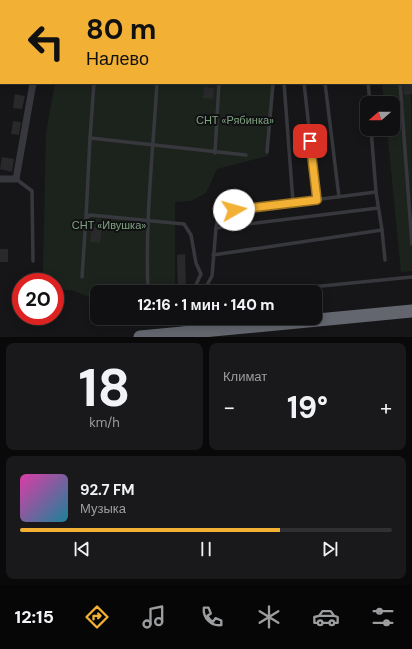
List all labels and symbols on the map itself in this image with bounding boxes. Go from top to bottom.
north arrow [360,96,400,136]
park label: СНТ «Рябинка» [196,113,274,127]
pin [293,124,327,158]
position arrow [213,189,255,231]
park label: СНТ «Ивушка» [72,218,146,232]
speed limit sign: 20 [12,273,64,325]

